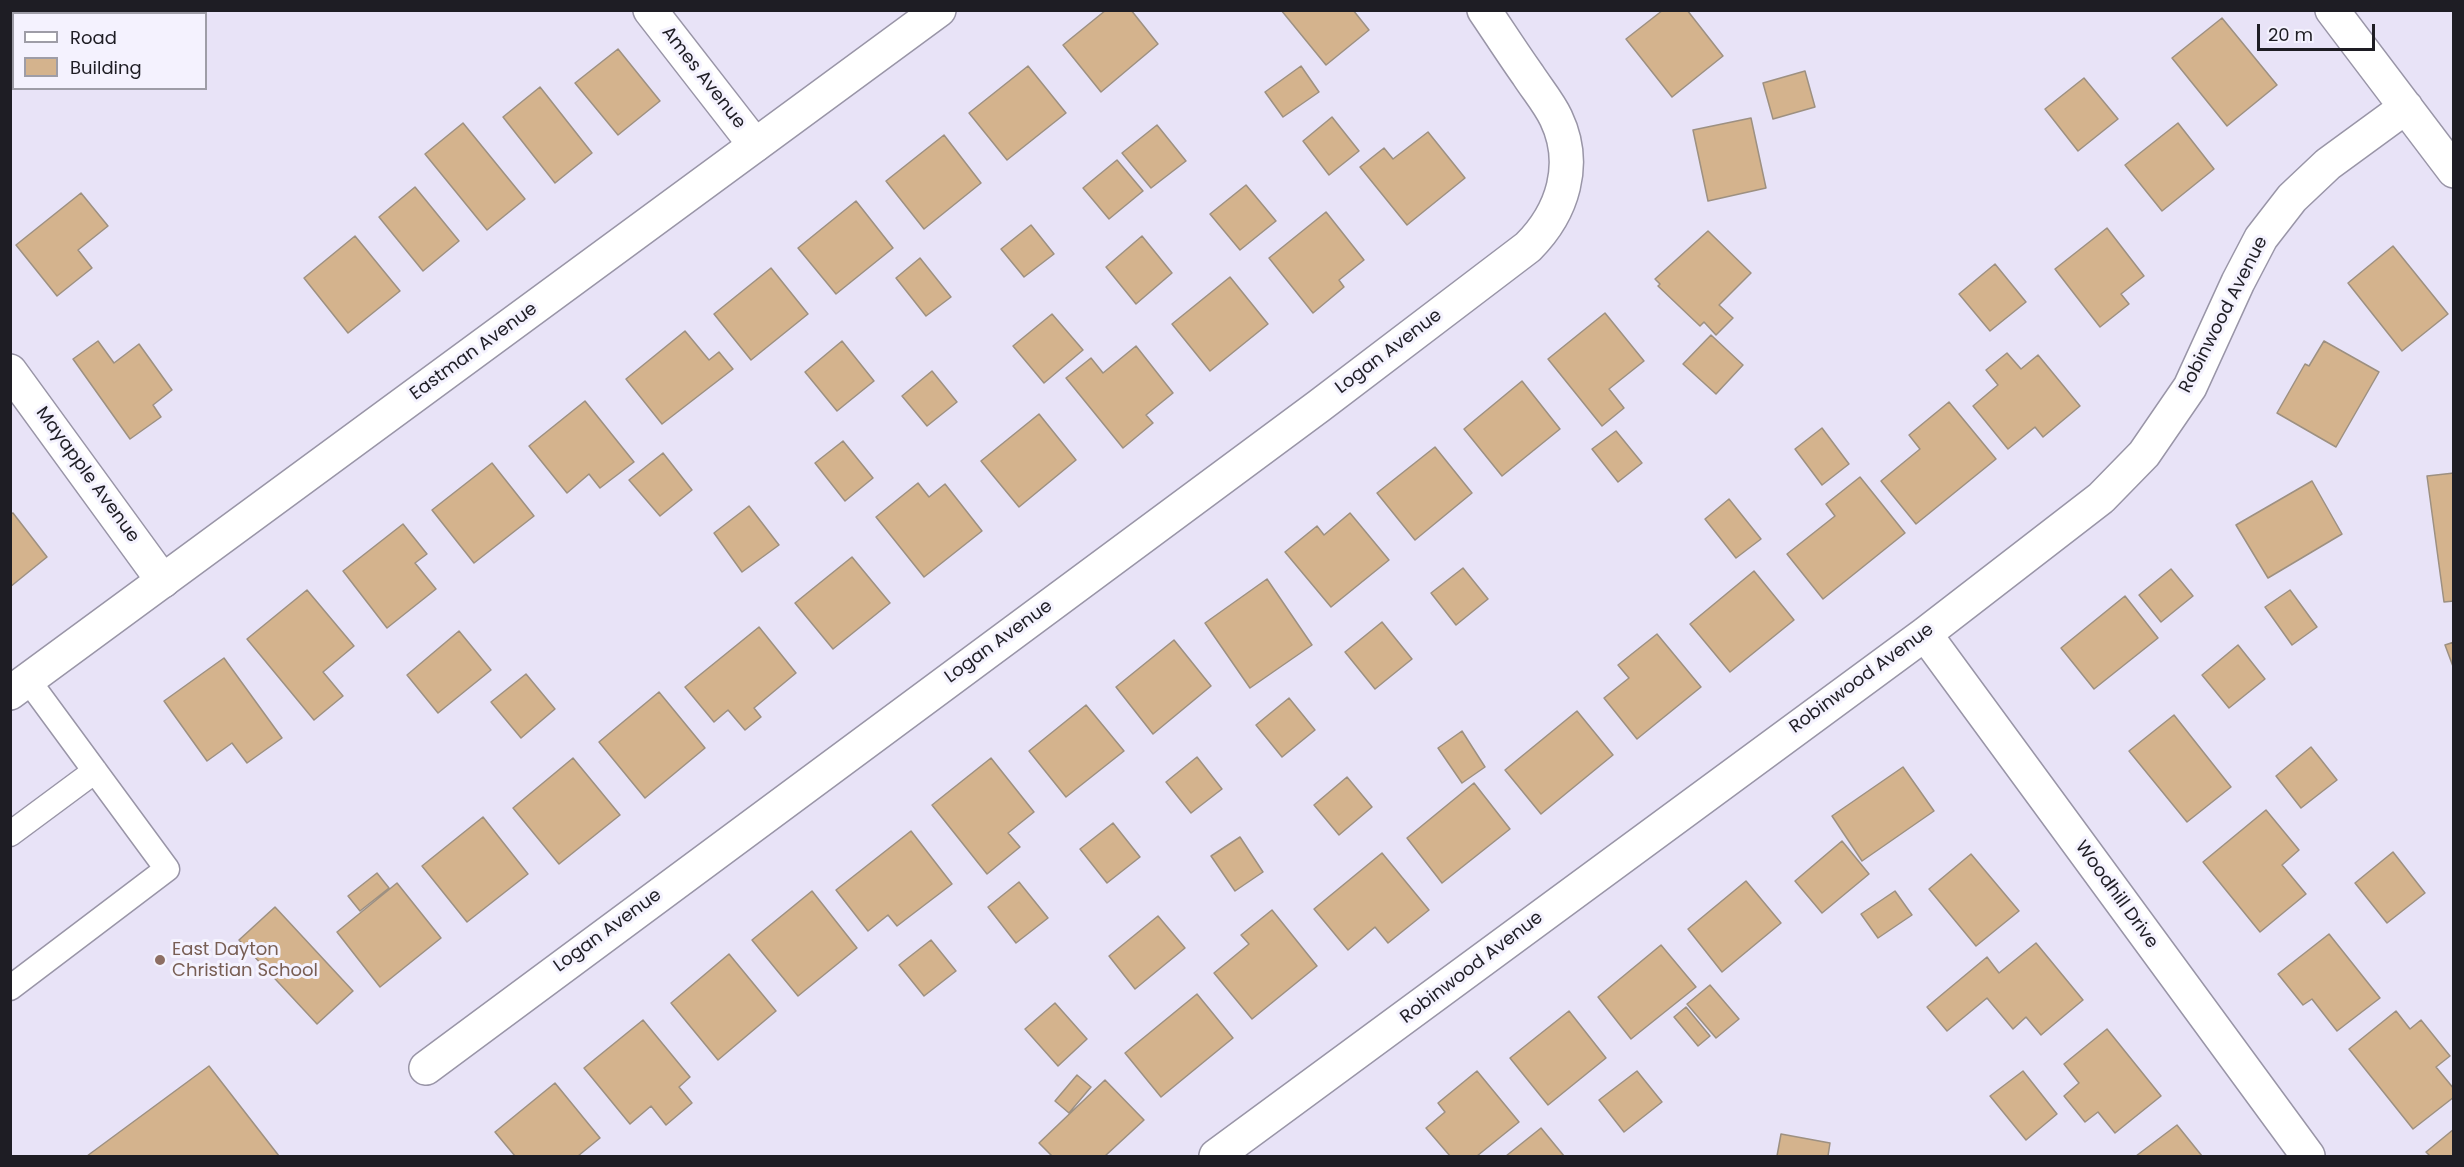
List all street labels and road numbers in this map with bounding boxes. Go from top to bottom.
street label: Ames Avenue [656,23,750,133]
street label: Robinwood Avenue [2175,233,2273,397]
street label: Eastman Avenue [406,299,542,405]
street label: Logan Avenue [1332,305,1446,399]
street label: Mayapple Avenue [31,403,143,547]
street label: Logan Avenue [941,596,1057,688]
street label: Robinwood Avenue [1786,619,1938,739]
street label: Woodhill Drive [2070,837,2162,953]
street label: Logan Avenue [550,885,666,977]
street label: Robinwood Avenue [1396,907,1548,1029]

